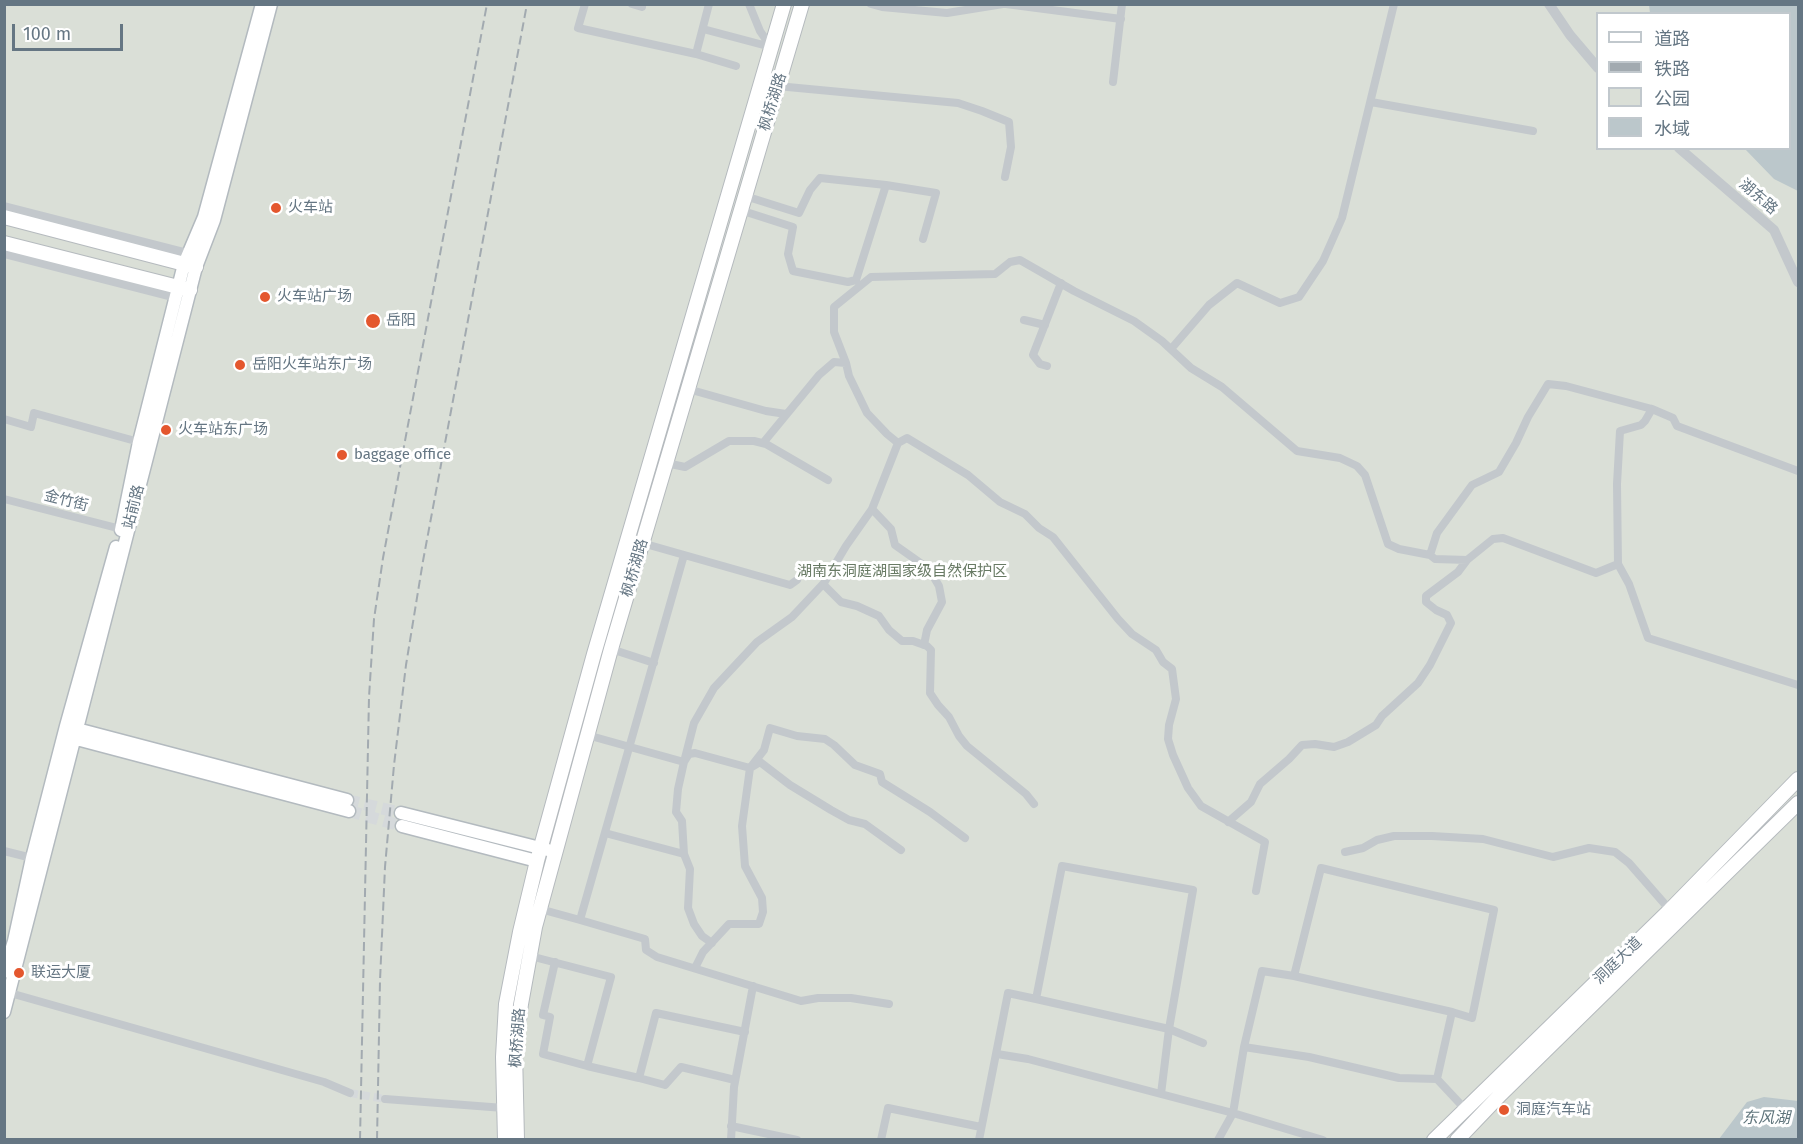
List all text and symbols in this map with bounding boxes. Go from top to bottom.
scale bar [15,12,126,50]
legend [1596,12,1791,150]
text: 100 m [23,23,71,45]
text: 道路 [1654,28,1690,50]
text: 铁路 [1654,58,1690,80]
street label: 枫桥湖路 [756,71,790,133]
text: 公园 [1654,88,1690,110]
text: 水域 [1654,118,1690,140]
street label: 湖东路 [1735,175,1781,219]
place label: 火车站 [288,199,333,217]
marker: 火车站 [269,201,283,215]
place label: 火车站广场 [277,288,352,306]
marker: 火车站广场 [258,290,272,304]
marker: 岳阳 [364,312,382,330]
place label: 岳阳 [386,312,416,330]
place label: 岳阳火车站东广场 [252,356,372,374]
marker: 岳阳火车站东广场 [233,358,247,372]
place label: 火车站东广场 [178,421,268,439]
marker: 火车站东广场 [159,423,173,437]
place label: baggage office [354,446,451,464]
marker: baggage office [335,448,349,462]
street label: 站前路 [120,483,148,531]
street label: 金竹街 [42,487,90,515]
street label: 枫桥湖路 [618,537,652,599]
park label: 湖南东洞庭湖国家级自然保护区 [797,563,1007,581]
street label: 洞庭大道 [1590,934,1646,988]
place label: 联运大厦 [31,964,91,982]
marker: 联运大厦 [12,966,26,980]
street label: 枫桥湖路 [507,1007,529,1069]
place label: 洞庭汽车站 [1516,1101,1591,1119]
marker: 洞庭汽车站 [1497,1103,1511,1117]
water label: 东风湖 [1742,1109,1790,1129]

